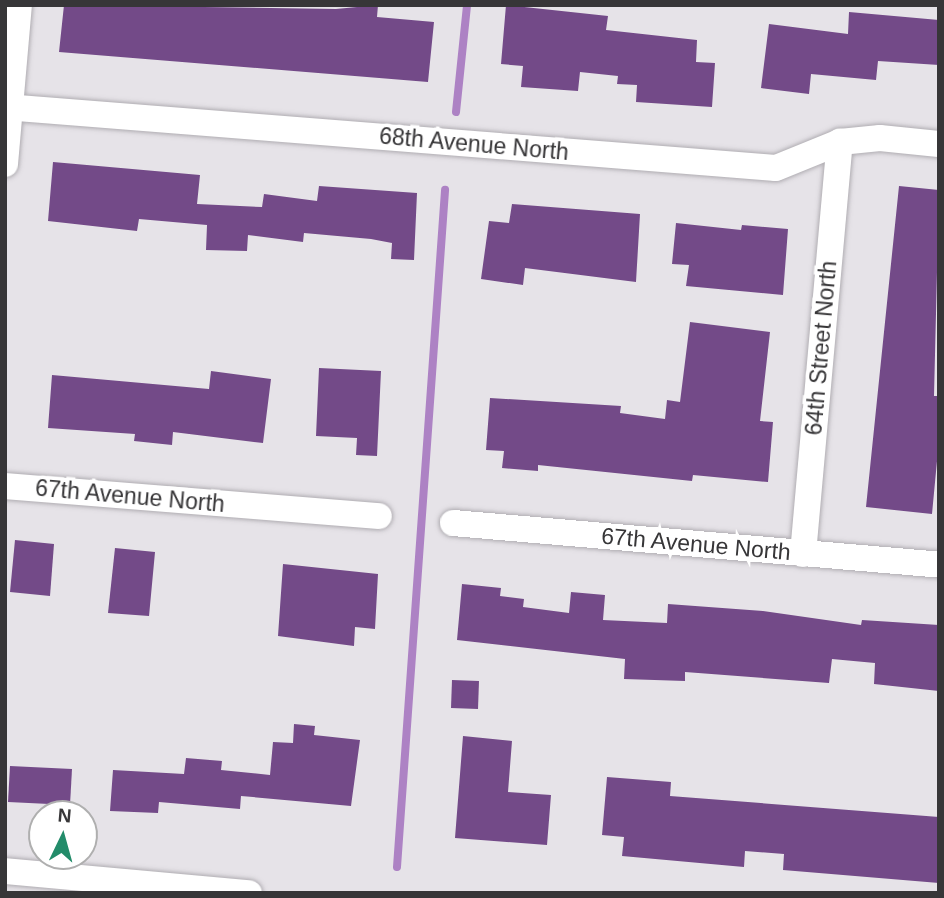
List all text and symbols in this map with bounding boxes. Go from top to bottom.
street label: 68th Avenue North [377,122,571,166]
street label: 64th Street North [800,260,842,436]
street label: 67th Avenue North [33,474,227,518]
street label: 67th Avenue North [599,522,793,566]
north arrow [28,800,98,870]
text: N [57,805,72,827]

